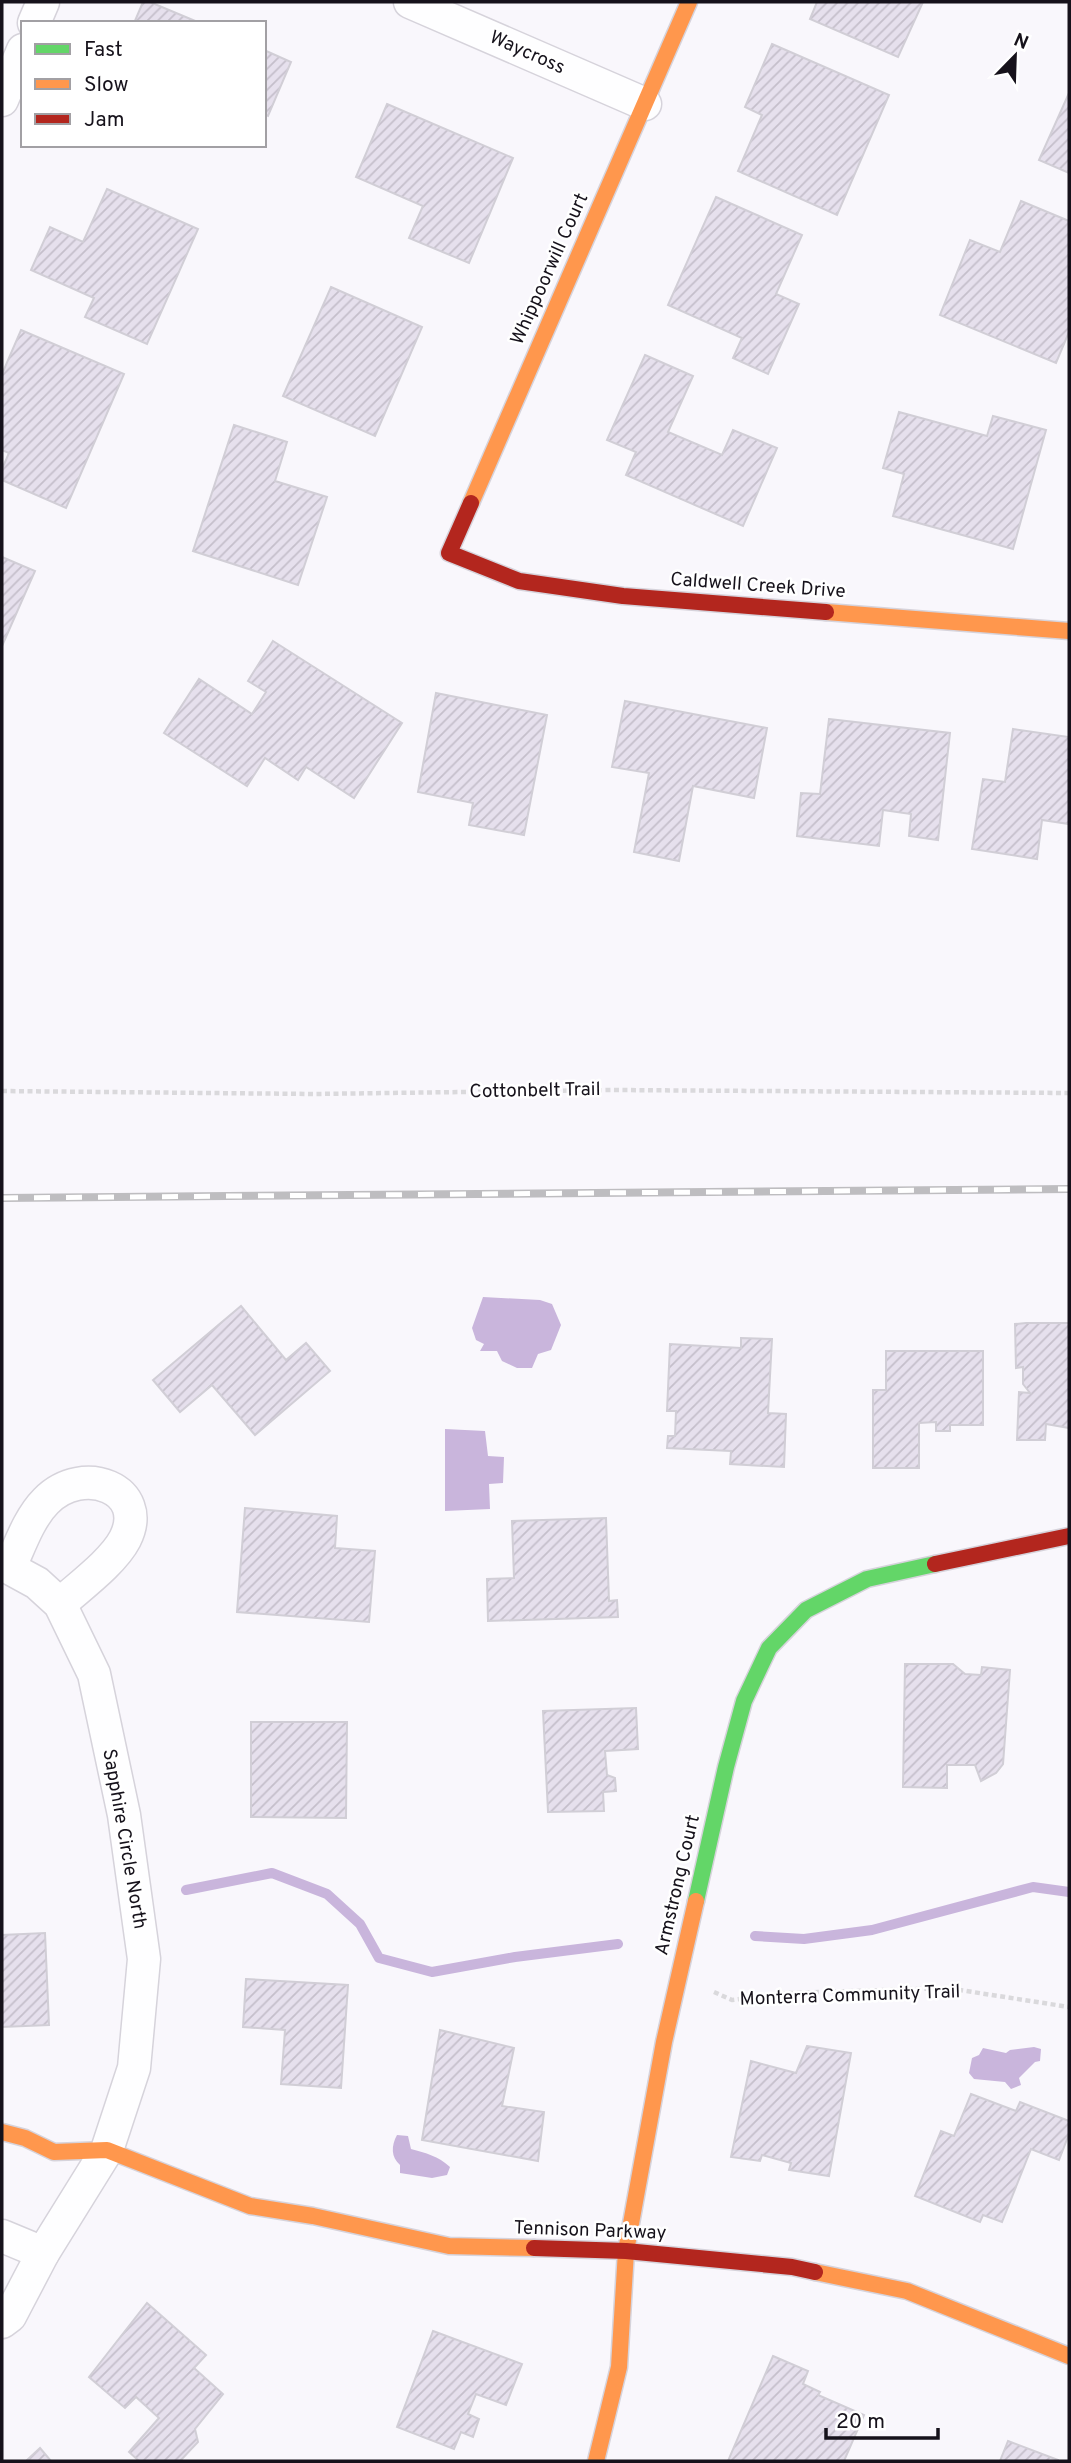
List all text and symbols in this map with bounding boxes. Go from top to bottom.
legend [21,21,266,147]
north arrow [980,21,1050,91]
street label: Waycross [486,26,568,80]
text: N [1010,28,1032,56]
text: Fast [84,37,123,64]
text: Slow [84,72,129,99]
text: Jam [84,107,125,134]
street label: Whippoorwill Court [506,189,594,349]
street label: Caldwell Creek Drive [670,568,846,604]
street label: Cottonbelt Trail [469,1078,601,1104]
street label: Sapphire Circle North [96,1747,152,1931]
street label: Armstrong Court [650,1812,706,1958]
street label: Monterra Community Trail [739,1980,961,2012]
street label: Tennison Parkway [513,2216,667,2246]
scale bar [826,2396,938,2440]
text: 20 m [836,2409,885,2436]

